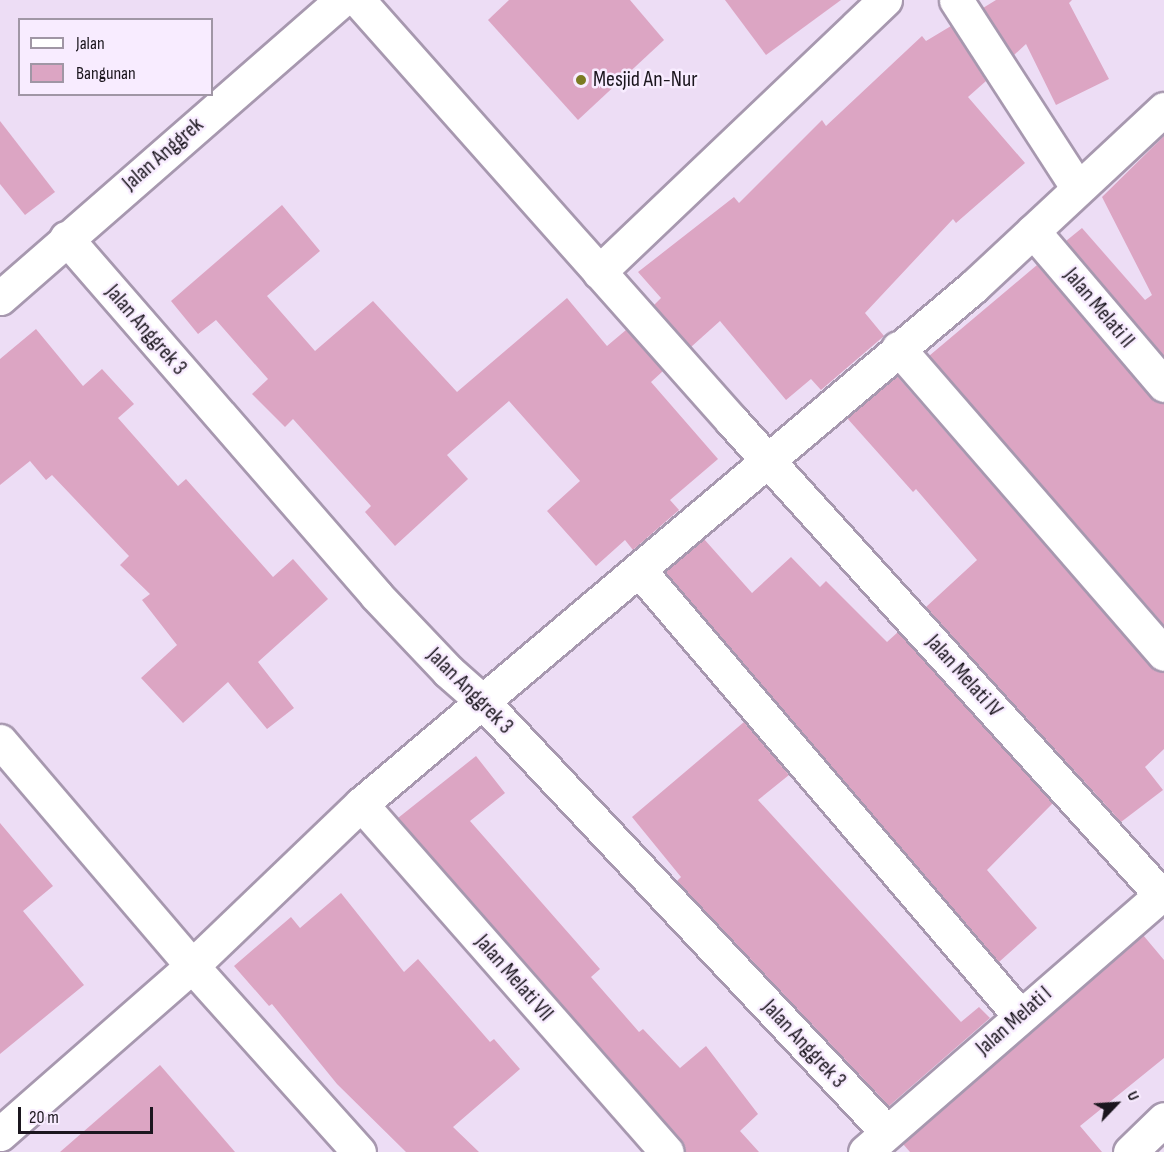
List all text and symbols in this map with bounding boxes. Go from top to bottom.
legend [18,18,213,96]
text: Jalan [76,33,105,54]
text: Bangunan [76,63,136,84]
place label: Mesjid An-Nur [593,67,698,93]
marker: Mesjid An-Nur [574,73,588,87]
street label: Jalan Anggrek [117,112,209,196]
street label: Jalan Melati II [1058,263,1140,353]
street label: Jalan Anggrek 3 [100,279,192,381]
street label: Jalan Melati IV [920,629,1008,723]
street label: Jalan Anggrek 3 [421,642,519,740]
street label: Jalan Melati VII [469,929,559,1027]
street label: Jalan Melati I [971,981,1057,1061]
street label: Jalan Anggrek 3 [756,994,852,1094]
north arrow [1086,1074,1146,1134]
text: U [1122,1088,1143,1104]
scale bar [21,1095,156,1133]
text: 20 m [29,1107,59,1128]

